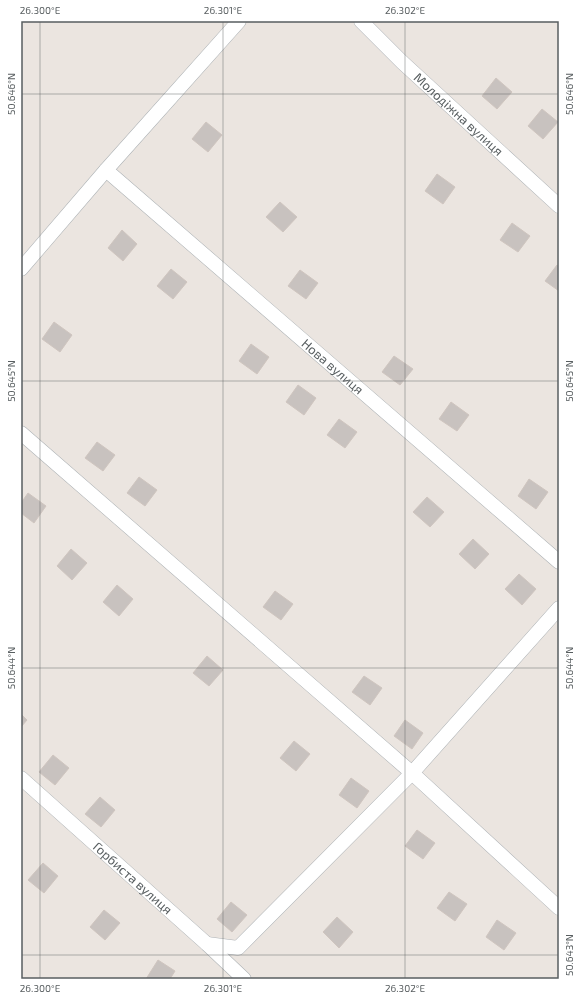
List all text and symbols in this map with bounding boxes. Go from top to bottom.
text: 26.300°E [20,4,61,16]
text: 26.301°E [204,4,243,16]
text: 26.302°E [385,4,425,16]
street label: Молодіжна вулиця [411,69,507,159]
text: 50.646°N [5,73,17,115]
text: 50.646°N [563,73,575,115]
street label: Нова вулиця [299,335,367,397]
text: 50.645°N [5,360,17,402]
text: 50.645°N [563,360,575,402]
text: 50.644°N [5,647,17,689]
text: 50.644°N [563,647,575,689]
street label: Горбиста вулиця [90,838,176,917]
text: 50.643°N [563,934,575,976]
text: 26.300°E [20,982,61,994]
text: 26.301°E [204,982,243,994]
text: 26.302°E [385,982,425,994]

